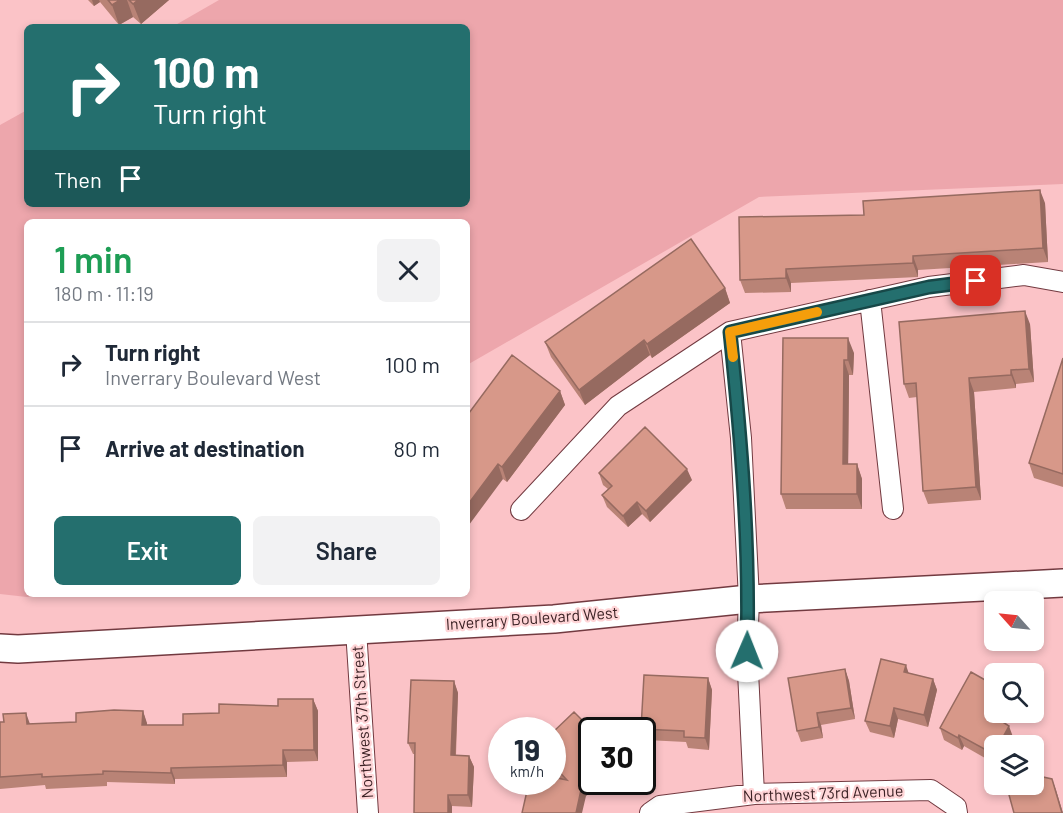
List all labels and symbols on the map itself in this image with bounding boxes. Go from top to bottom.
pin [950,255,1001,306]
north arrow [984,591,1044,651]
street label: Inverrary Boulevard West [445,602,619,633]
position arrow [715,619,779,683]
street label: Northwest 37th Street [347,645,376,799]
speed limit sign: 30 [578,717,656,795]
street label: Northwest 73rd Avenue [742,780,904,805]

